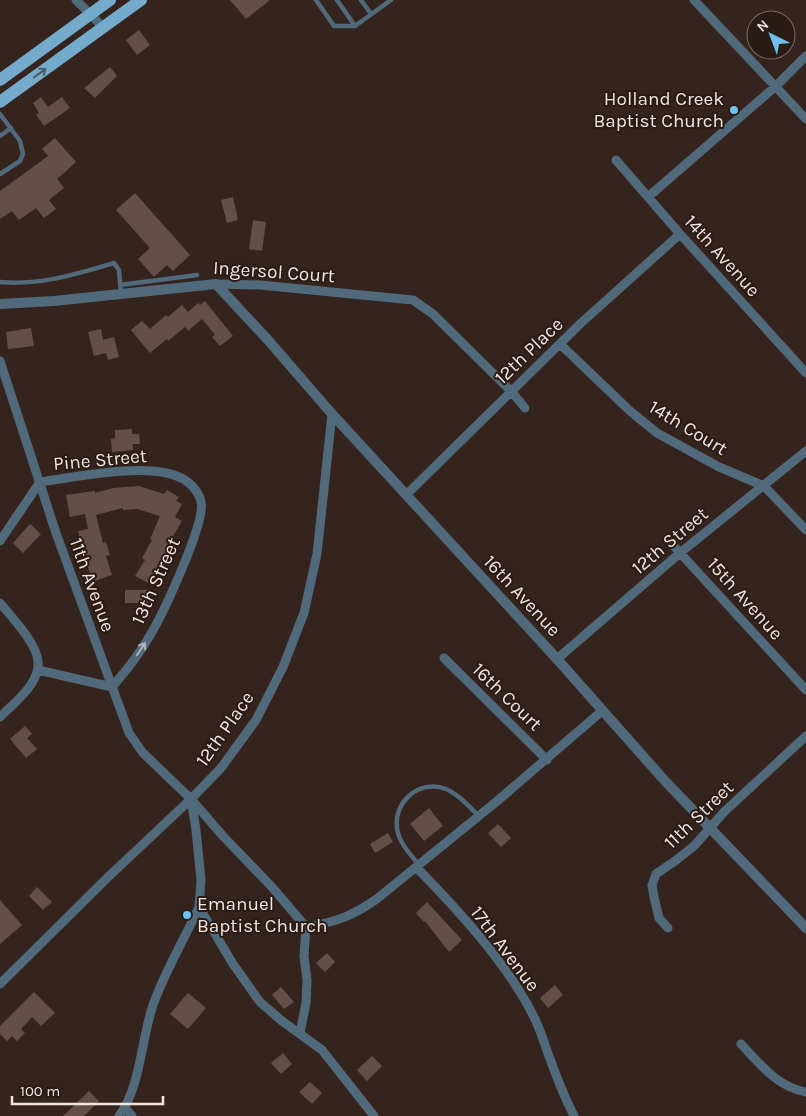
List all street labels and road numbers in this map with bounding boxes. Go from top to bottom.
street label: 14th Avenue [680,211,764,301]
street label: Ingersol Court [212,257,336,287]
street label: 12th Place [490,313,568,389]
street label: 14th Court [645,396,731,460]
street label: Pine Street [52,445,148,475]
street label: 12th Street [627,503,713,579]
street label: 13th Street [127,534,185,628]
street label: 11th Avenue [65,535,119,635]
street label: 16th Avenue [479,551,565,641]
street label: 15th Avenue [702,553,788,645]
street label: 16th Court [468,659,546,735]
street label: 12th Place [191,687,259,771]
street label: 11th Street [660,777,738,853]
street label: 17th Avenue [466,902,544,996]

